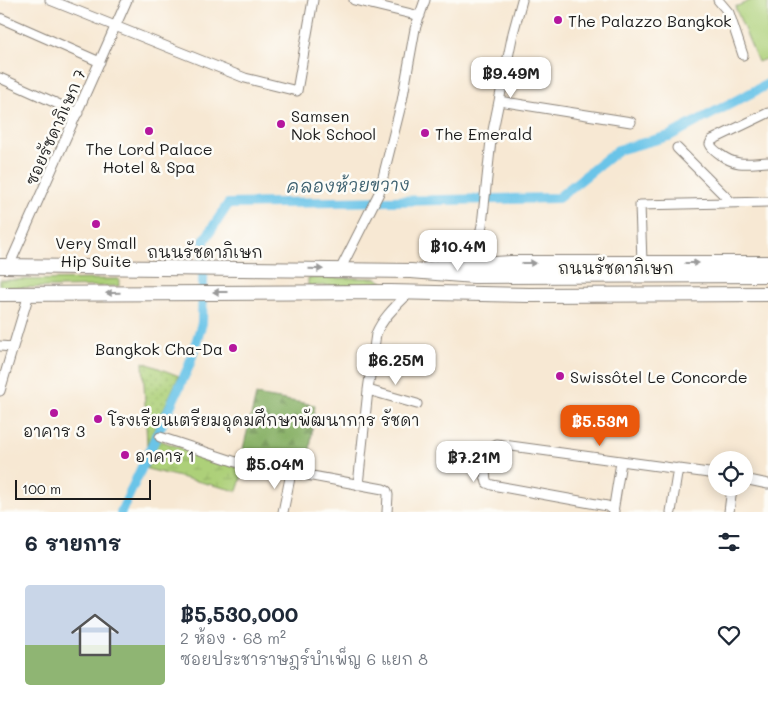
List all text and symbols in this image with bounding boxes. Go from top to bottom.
place label: The Palazzo Bangkok [568,10,732,31]
marker: The Palazzo Bangkok [552,14,564,26]
pin: ฿9.49M [470,56,552,99]
text: ฿9.49M [482,62,540,83]
street label: ซอยรัชดาภิเษก 7 [20,65,90,188]
place label: Samsen Nok School [291,105,376,144]
marker: Samsen Nok School [275,118,287,130]
place label: The Emerald [435,123,532,144]
marker: The Lord Palace Hotel & Spa [143,125,155,137]
marker: The Emerald [419,127,431,139]
place label: The Lord Palace Hotel & Spa [85,138,213,177]
water label: คลองห้วยขวาง [286,172,410,198]
marker: Very Small Hip Suite [90,218,102,230]
pin: ฿10.4M [417,230,499,272]
place label: Very Small Hip Suite [55,232,137,271]
text: ฿10.4M [430,235,486,256]
street label: ถนนรัชดาภิเษก [147,240,263,262]
street label: ถนนรัชดาภิเษก [558,256,674,278]
one-way arrow [521,259,537,267]
one-way arrow [684,259,700,267]
one-way arrow [308,266,324,274]
one-way arrow [212,288,228,296]
one-way arrow [105,289,121,297]
place label: Bangkok Cha-Da [95,338,223,359]
marker: Bangkok Cha-Da [227,342,239,354]
pin: ฿6.25M [355,344,437,386]
text: ฿6.25M [368,349,424,370]
place label: Swissôtel Le Concorde [570,366,748,387]
marker: Swissôtel Le Concorde [554,370,566,382]
pin: ฿5.53M [559,404,641,447]
marker: อาคาร 3 [48,407,60,419]
place label: โรงเรียนเตรียมอุดมศึกษาพัฒนาการ รัชดา [107,408,420,433]
text: ฿5.53M [572,410,628,431]
marker: โรงเรียนเตรียมอุดมศึกษาพัฒนาการ รัชดา [92,413,104,425]
place label: อาคาร 3 [23,420,85,441]
pin: ฿7.21M [433,440,515,483]
place label: อาคาร 1 [135,445,195,466]
text: ฿7.21M [447,446,501,467]
pin: ฿5.04M [234,448,316,490]
marker: อาคาร 1 [119,449,131,461]
map controls [708,451,753,496]
button: locate [708,451,753,496]
text: ฿5.04M [246,453,304,474]
scale bar [15,477,151,500]
text: 100 m [22,479,61,498]
icon: filters [715,528,743,556]
text: 6 รายการ [25,529,121,556]
text: ฿5,530,000 [180,600,298,627]
icon: home [65,605,125,665]
icon: heart [715,621,743,649]
text: 2 ห้อง · 68 m² [180,627,286,648]
text: ซอยประชาราษฎร์บำเพ็ญ 6 แยก 8 [180,648,428,669]

